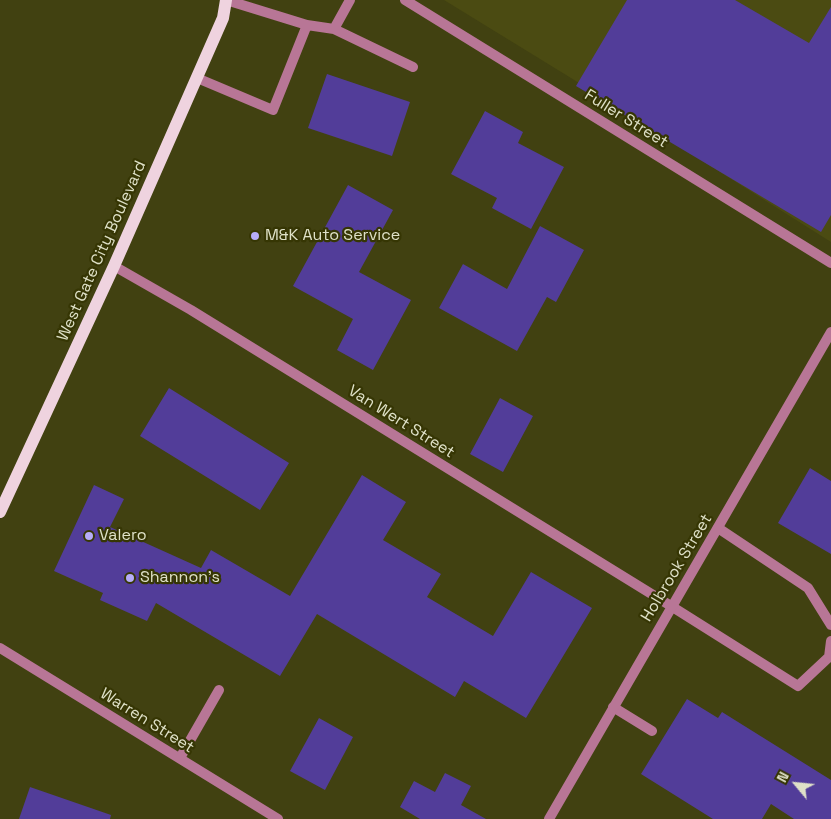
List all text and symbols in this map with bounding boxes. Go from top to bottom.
street label: Fuller Street [581,86,671,152]
street label: West Gate City Boulevard [54,158,150,344]
place label: M&K Auto Service [265,226,400,246]
marker: M&K Auto Service [249,230,261,242]
street label: Van Wert Street [344,382,458,462]
street label: Holbrook Street [637,511,717,625]
place label: Valero [99,526,147,546]
marker: Valero [83,530,95,542]
place label: Shannon's [140,568,220,588]
marker: Shannon's [124,572,136,584]
street label: Warren Street [96,684,198,758]
north arrow [771,759,821,809]
text: N [773,769,793,785]

